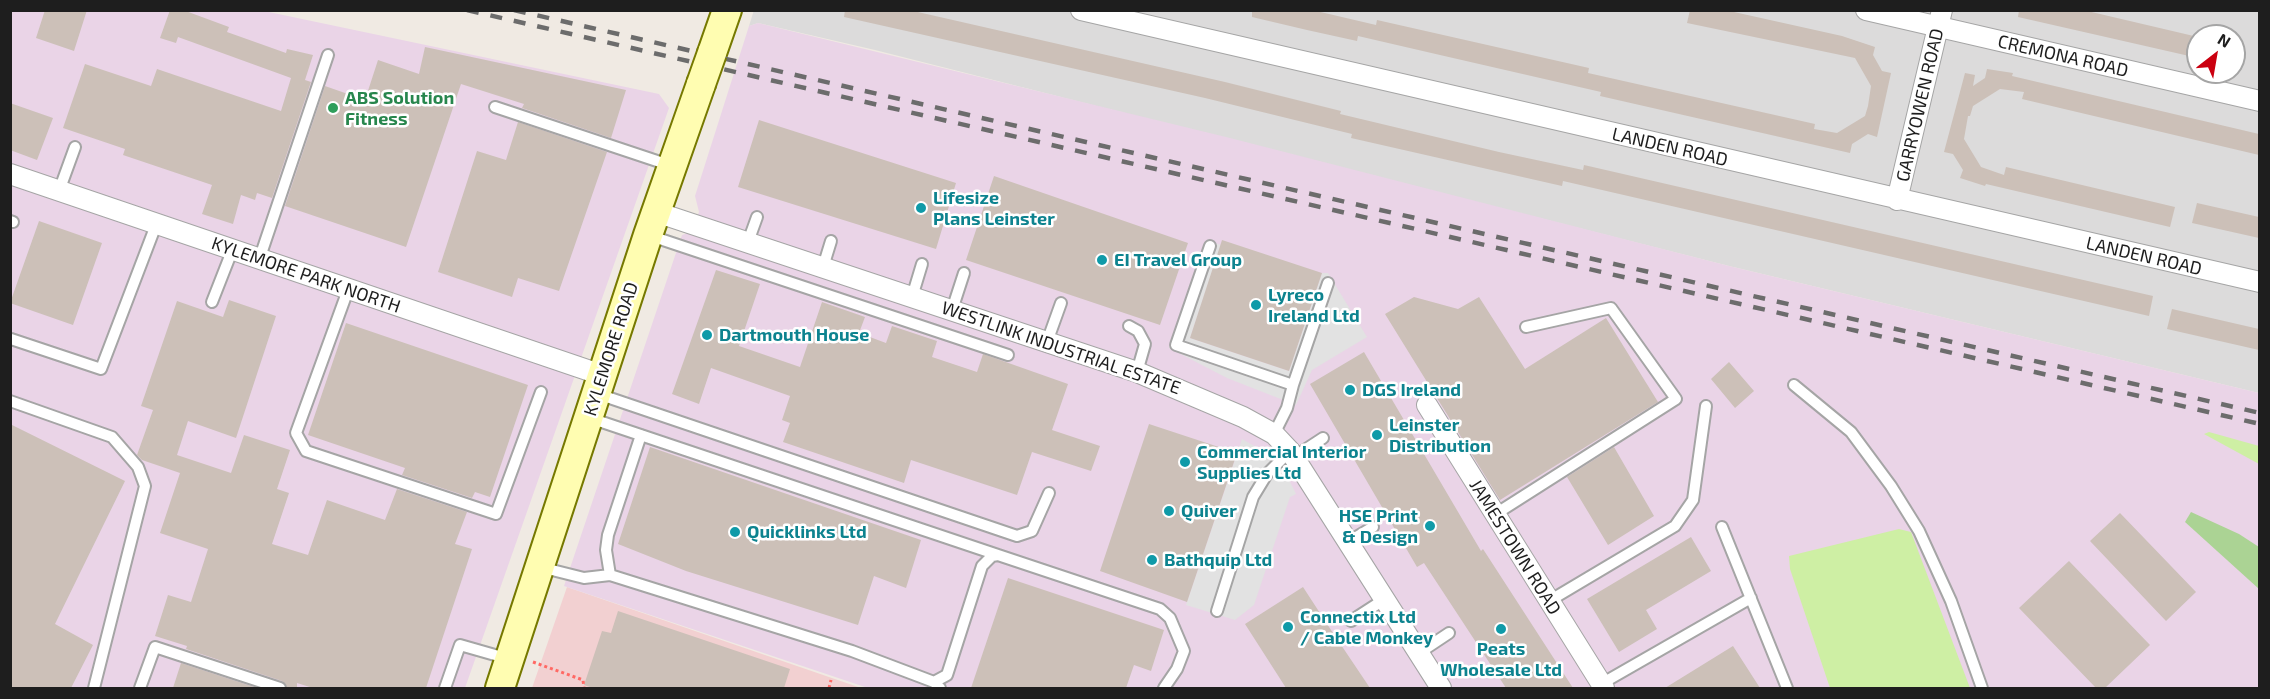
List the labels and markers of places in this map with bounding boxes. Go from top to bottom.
place label: ABS Solution Fitness [345,87,454,130]
marker: ABS Solution Fitness [326,101,340,115]
place label: Lifesize Plans Leinster [933,187,1055,230]
marker: Lifesize Plans Leinster [914,201,928,215]
place label: EI Travel Group [1114,249,1242,271]
marker: EI Travel Group [1095,253,1109,267]
place label: Lyreco Ireland Ltd [1268,284,1360,326]
marker: Lyreco Ireland Ltd [1249,298,1263,312]
place label: Dartmouth House [719,324,869,346]
marker: Dartmouth House [700,328,714,342]
place label: DGS Ireland [1362,379,1461,401]
marker: DGS Ireland [1343,383,1357,397]
place label: Leinster Distribution [1389,414,1491,456]
marker: Leinster Distribution [1370,428,1384,442]
place label: Commercial Interior Supplies Ltd [1197,441,1366,484]
marker: Commercial Interior Supplies Ltd [1178,455,1192,469]
place label: Quiver [1181,500,1237,522]
marker: Quiver [1162,504,1176,518]
place label: HSE Print & Design [1339,505,1418,548]
marker: HSE Print & Design [1423,519,1437,533]
place label: Quicklinks Ltd [747,521,867,543]
marker: Quicklinks Ltd [728,525,742,539]
place label: Bathquip Ltd [1164,549,1272,571]
marker: Bathquip Ltd [1145,553,1159,567]
place label: Connectix Ltd / Cable Monkey [1300,606,1433,648]
marker: Connectix Ltd / Cable Monkey [1281,620,1295,634]
marker: Peats Wholesale Ltd [1494,622,1508,636]
place label: Peats Wholesale Ltd [1440,638,1562,680]

